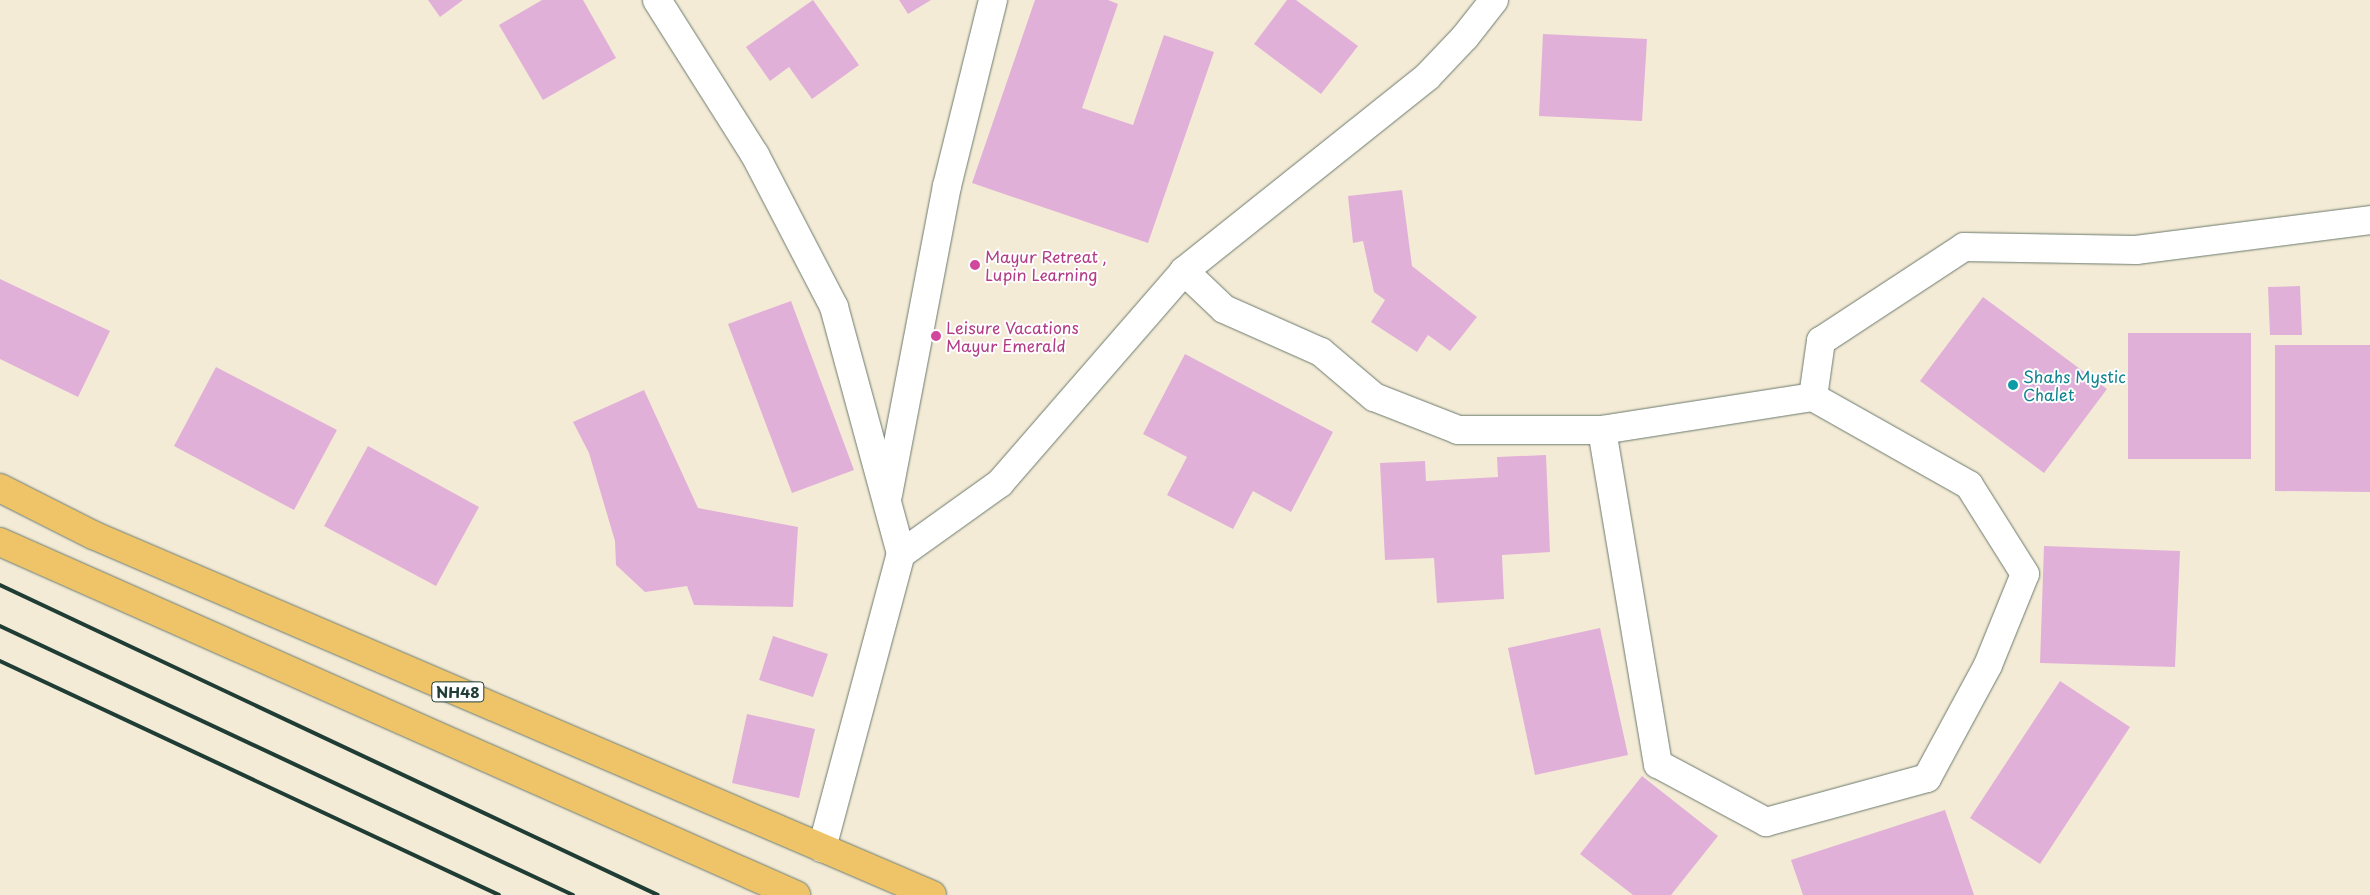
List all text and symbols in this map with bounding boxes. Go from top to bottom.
place label: Mayur Retreat , Lupin Learning [985,246,1107,284]
marker: Mayur Retreat , Lupin Learning [969,259,981,271]
place label: Leisure Vacations Mayur Emerald [946,317,1080,355]
marker: Leisure Vacations Mayur Emerald [930,330,942,342]
place label: Shahs Mystic Chalet [2023,366,2125,404]
marker: Shahs Mystic Chalet [2007,379,2019,391]
road number: NH48 [430,680,486,704]

